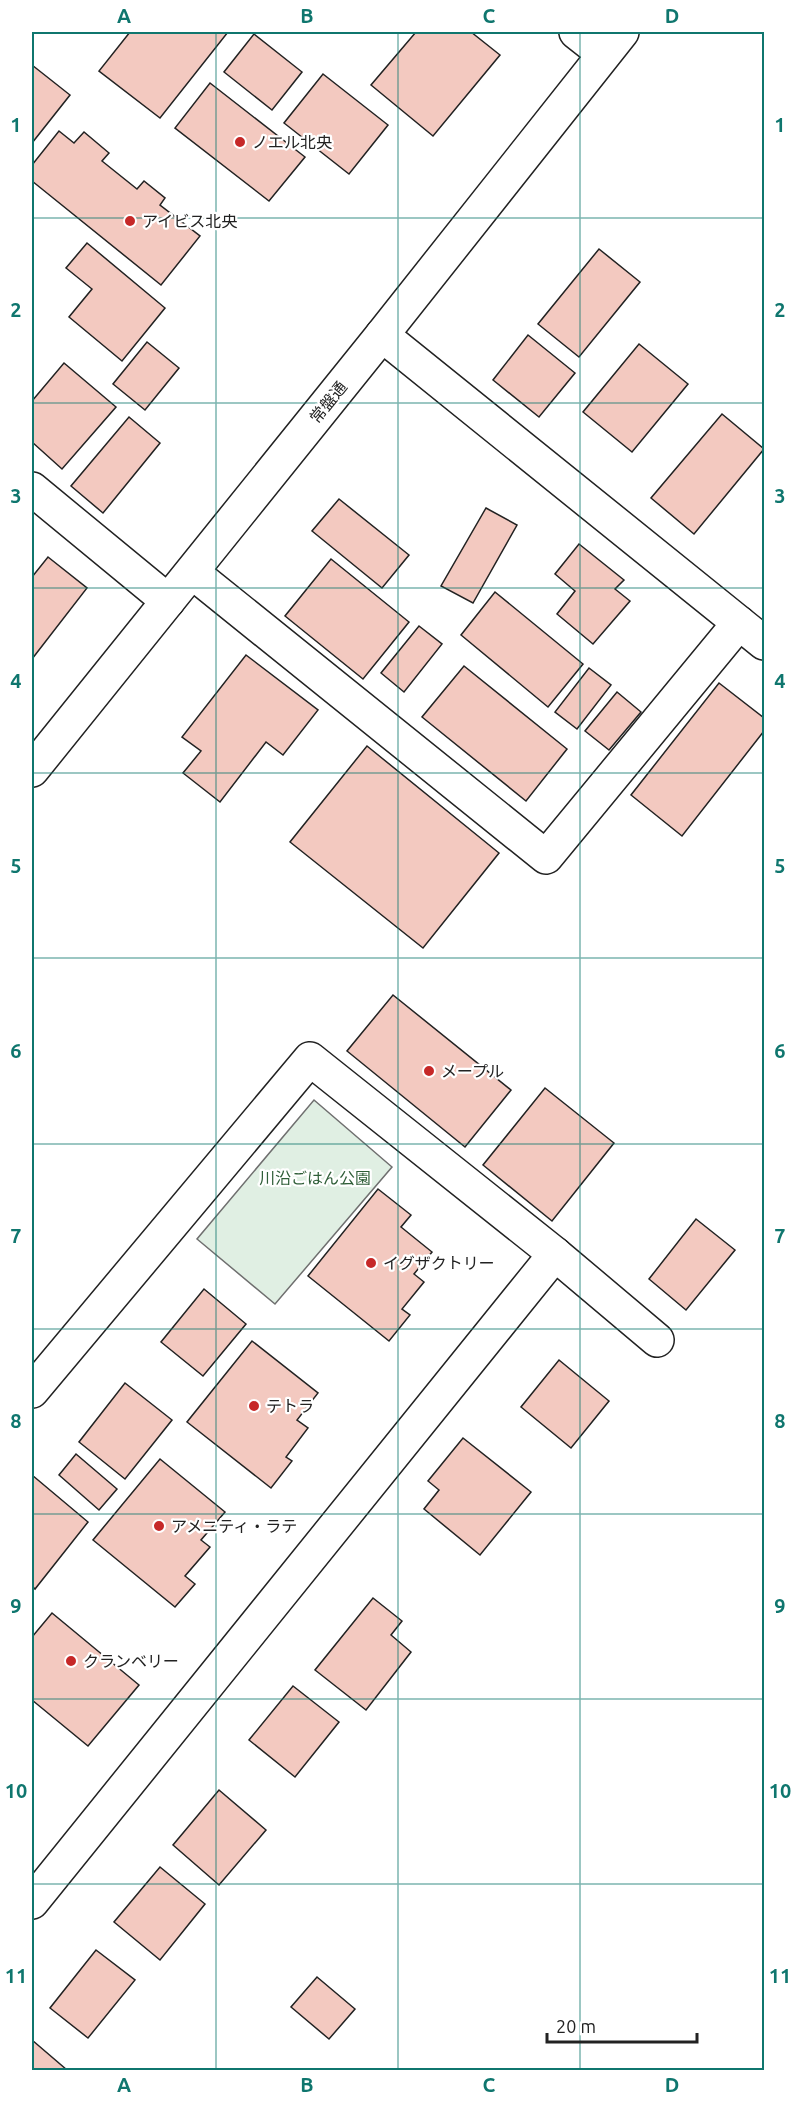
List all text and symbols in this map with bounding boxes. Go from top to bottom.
text: A [117,4,131,27]
text: B [300,4,314,27]
text: C [483,4,496,27]
text: D [665,4,679,27]
text: 1 [10,113,22,136]
text: 1 [774,113,786,136]
place label: ノエル北央 [252,133,332,151]
marker: ノエル北央 [233,135,247,149]
place label: アイビス北央 [142,212,237,230]
marker: アイビス北央 [123,214,137,228]
text: 2 [10,298,22,321]
text: 2 [774,298,786,321]
street label: 常盤通 [306,378,350,426]
text: 3 [10,484,22,507]
text: 3 [774,484,786,507]
text: 4 [10,669,22,692]
text: 4 [774,669,786,692]
text: 5 [10,854,22,877]
text: 5 [774,854,786,877]
text: 6 [10,1039,22,1062]
text: 6 [774,1039,786,1062]
place label: メープル [441,1062,504,1080]
marker: メープル [422,1064,436,1078]
park label: 川沿ごはん公園 [259,1169,371,1187]
text: 7 [10,1224,22,1247]
text: 7 [774,1224,786,1247]
place label: イグザクトリー [383,1254,495,1272]
marker: イグザクトリー [364,1256,378,1270]
place label: テトラ [266,1397,314,1415]
marker: テトラ [247,1399,261,1413]
text: 8 [10,1409,22,1432]
text: 8 [774,1409,786,1432]
place label: アメニティ・ラテ [171,1517,297,1535]
marker: アメニティ・ラテ [152,1519,166,1533]
text: 9 [10,1594,22,1617]
text: 9 [774,1594,786,1617]
place label: クランベリー [83,1652,179,1670]
marker: クランベリー [64,1654,78,1668]
text: 10 [5,1779,27,1802]
text: 10 [769,1779,791,1802]
text: 11 [5,1964,27,1987]
text: 11 [769,1964,791,1987]
scale bar [547,2006,697,2044]
text: 20 m [556,2016,596,2036]
text: A [117,2073,131,2096]
text: B [300,2073,314,2096]
text: C [483,2073,496,2096]
text: D [665,2073,679,2096]

